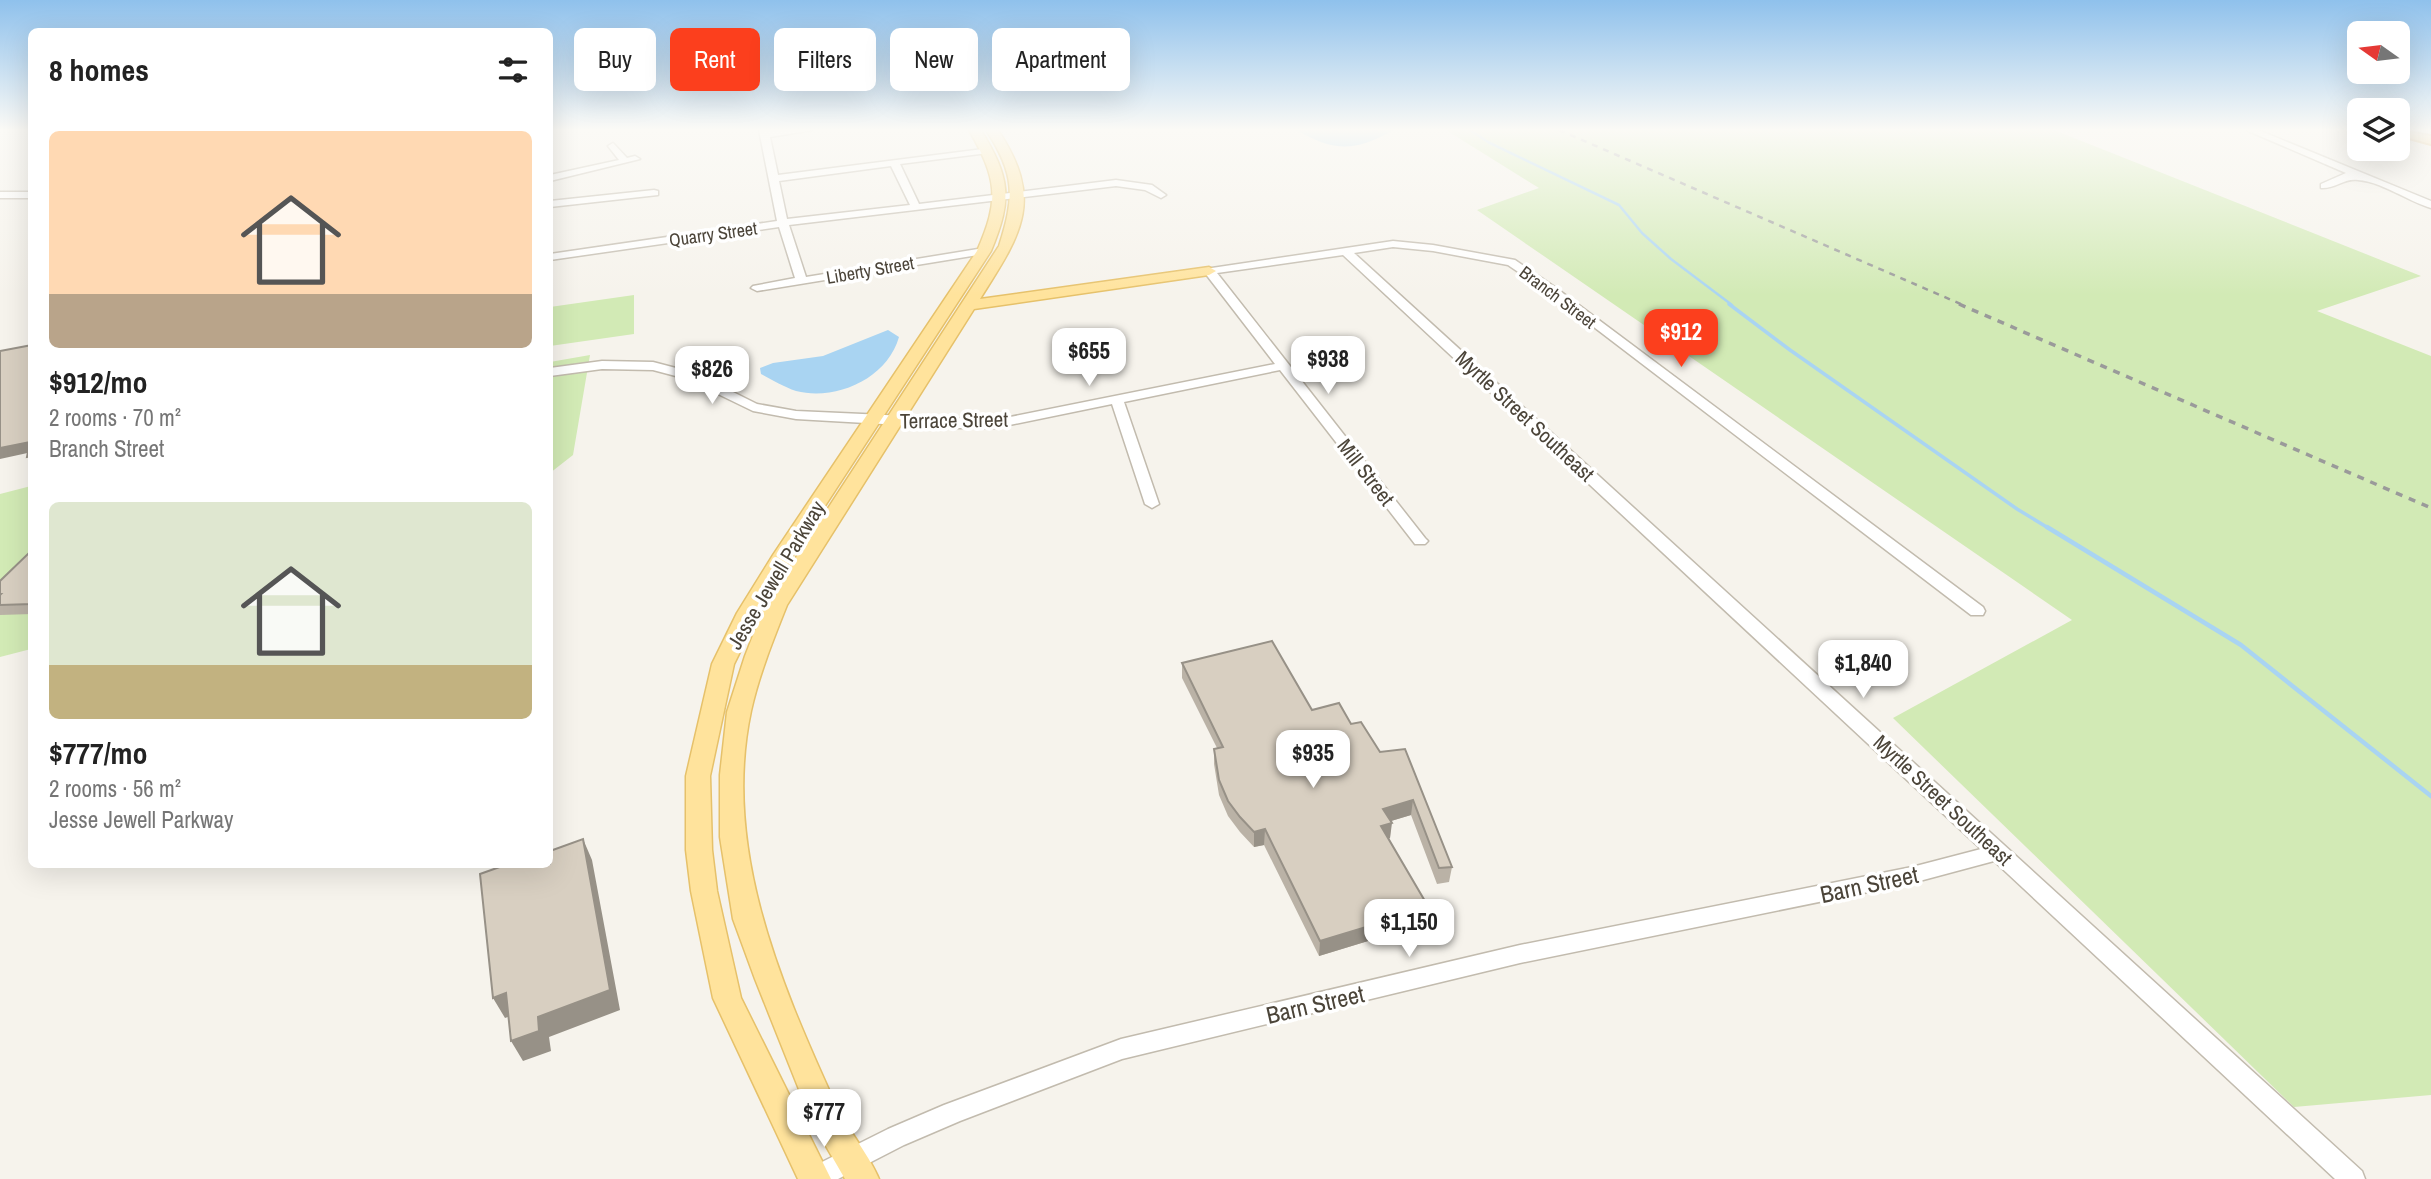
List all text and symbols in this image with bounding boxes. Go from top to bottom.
north arrow [2347,21,2410,84]
map controls [2347,21,2410,161]
chip: Buy [574,28,656,91]
chip: Rent [670,28,760,91]
chip: Filters [774,28,876,91]
chip: New [890,28,978,91]
chip: Apartment [992,28,1130,91]
text: 8 homes [49,50,149,90]
icon: filters [494,51,532,89]
button: layers [2347,98,2410,161]
icon: home [228,177,354,303]
street label: Quarry Street [667,215,759,253]
street label: Liberty Street [824,250,916,290]
street label: Branch Street [1514,260,1602,334]
pin: $912 [1640,310,1722,369]
text: $912 [1660,316,1702,347]
pin: $655 [1048,328,1130,388]
text: $655 [1068,335,1110,366]
pin: $938 [1287,336,1369,396]
text: $938 [1307,343,1349,374]
street label: Myrtle Street Southeast [1449,344,1601,488]
pin: $826 [671,346,753,406]
text: $826 [691,353,733,384]
text: $912/mo [49,362,147,402]
text: 2 rooms · 70 m² [49,402,181,433]
street label: Terrace Street [900,405,1009,435]
text: Branch Street [49,433,164,464]
street label: Mill Street [1331,433,1401,512]
street label: Jesse Jewell Parkway [720,495,832,655]
icon: home [228,548,354,674]
pin: $1,840 [1806,640,1920,700]
text: $1,840 [1834,647,1892,678]
street label: Myrtle Street Southeast [1867,728,2019,872]
pin: $935 [1272,730,1354,790]
text: $777/mo [49,733,147,773]
text: $935 [1292,737,1334,768]
text: 2 rooms · 56 m² [49,773,181,804]
text: Jesse Jewell Parkway [49,804,233,835]
street label: Barn Street [1817,858,1922,910]
pin: $1,150 [1352,900,1466,959]
text: $1,150 [1380,906,1438,937]
street label: Barn Street [1263,977,1368,1031]
pin: $777 [783,1090,865,1149]
text: $777 [803,1096,845,1127]

